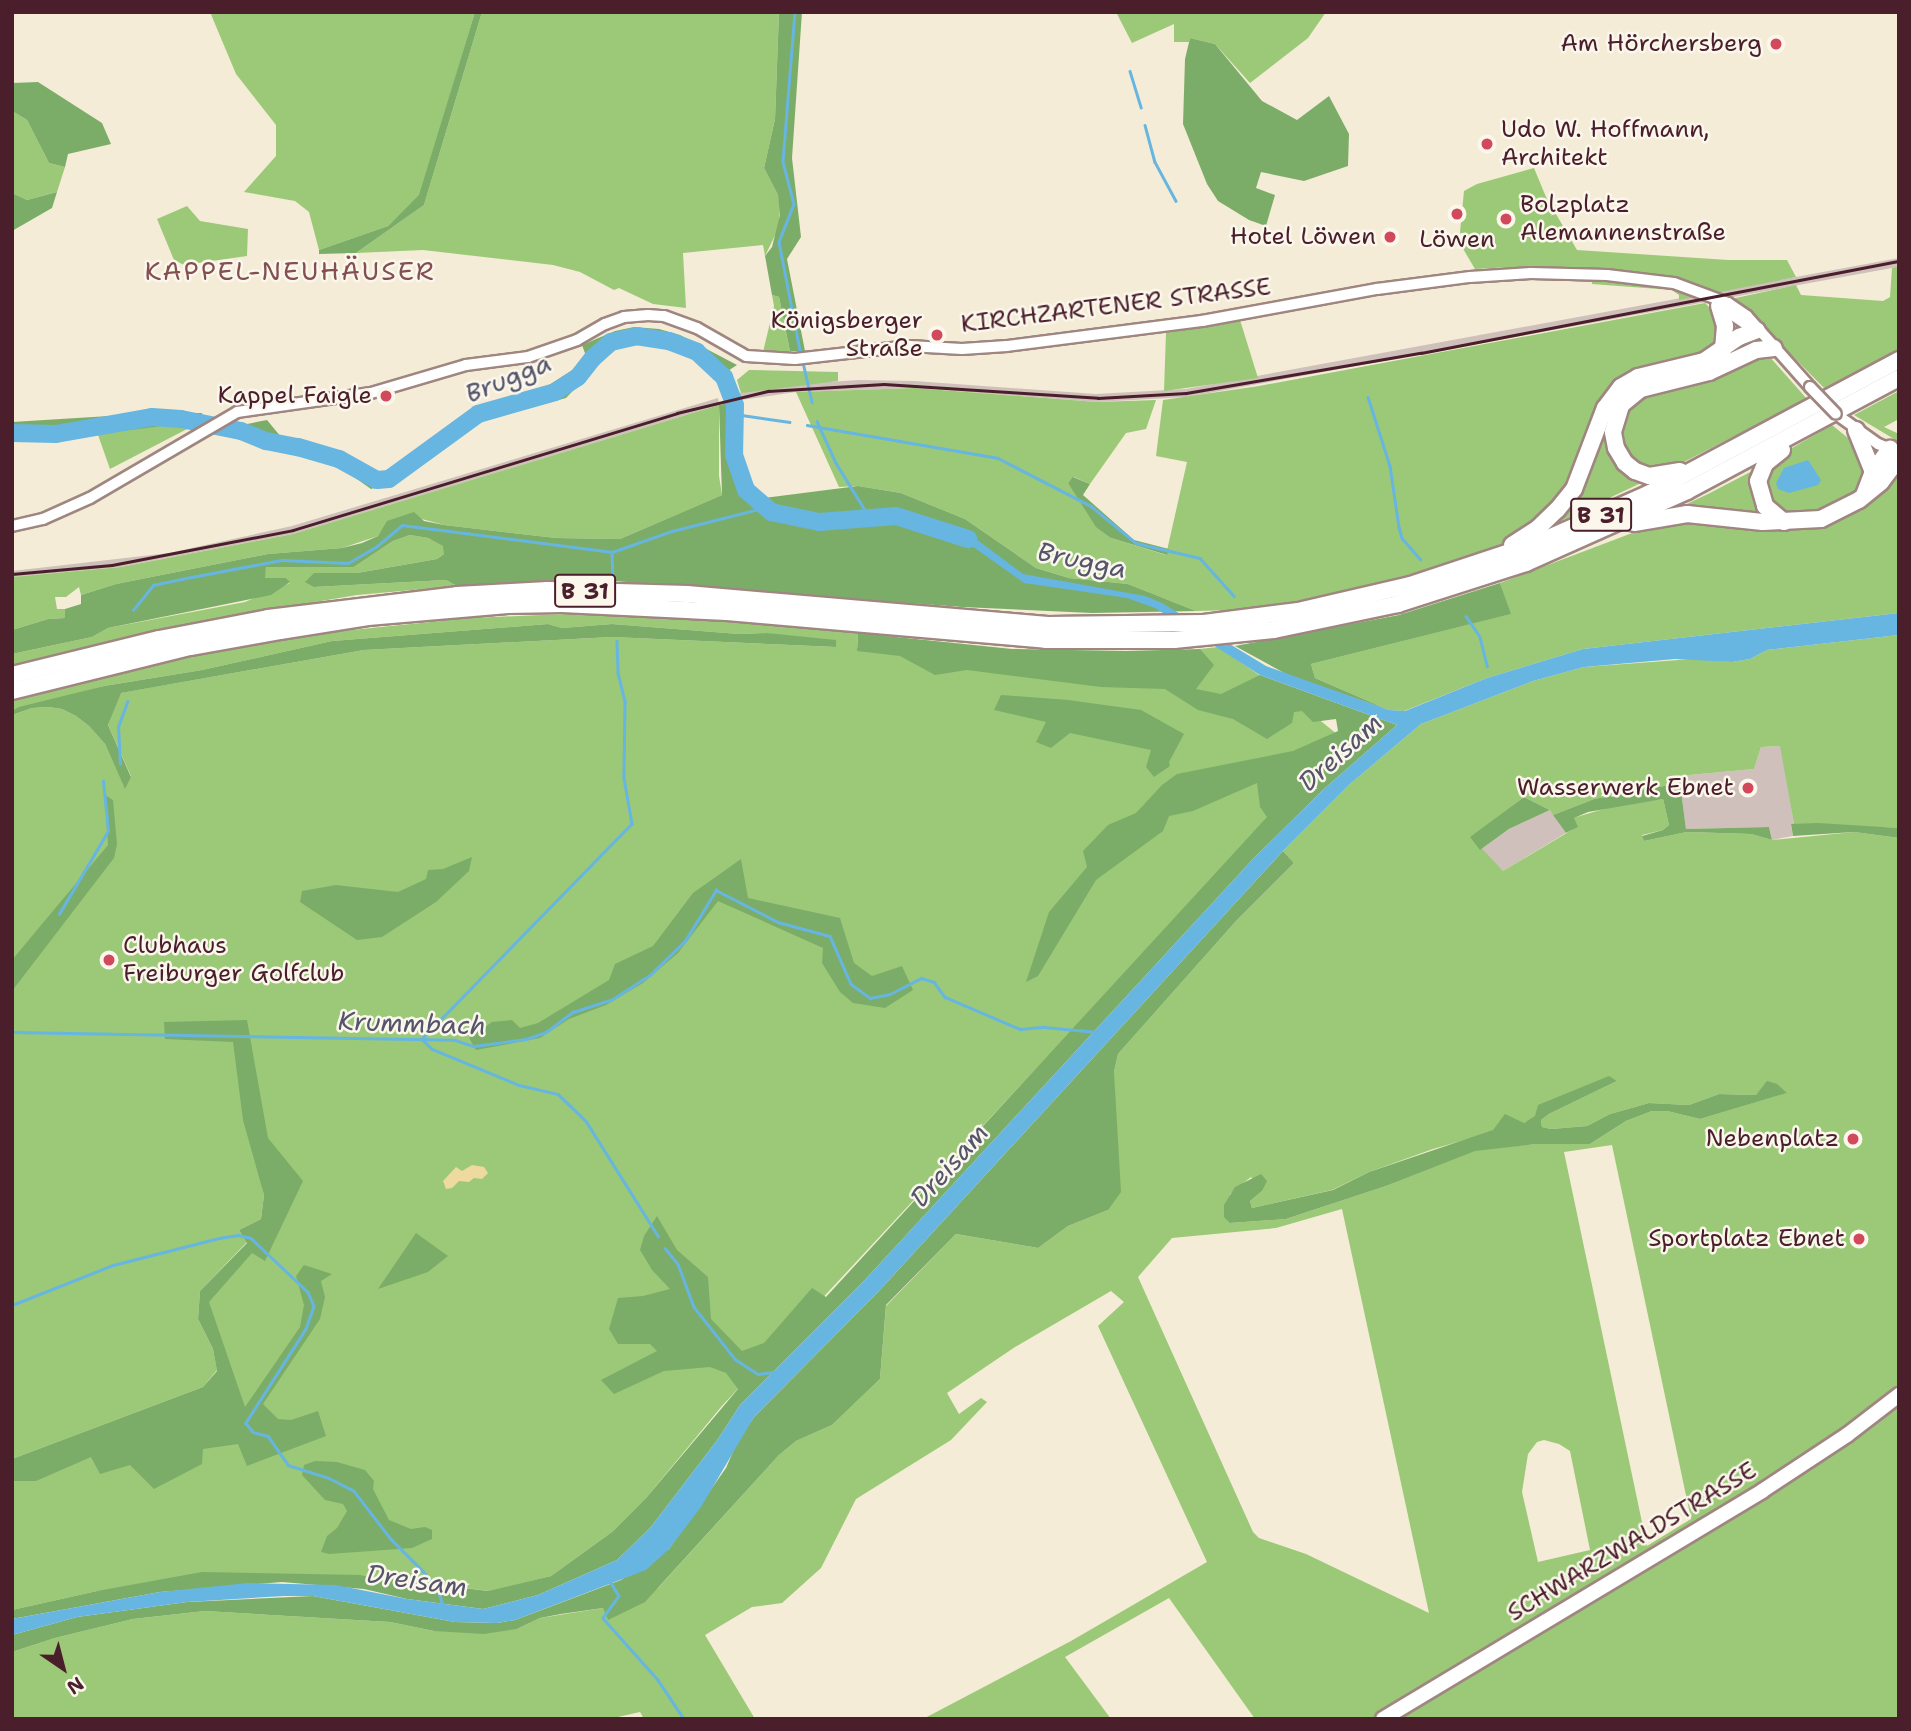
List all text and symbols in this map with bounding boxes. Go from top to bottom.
place label: Am Hörchersberg [1561,30,1762,58]
marker: Am Hörchersberg [1768,36,1784,52]
place label: Udo W. Hoffmann, Architekt [1501,116,1710,172]
marker: Udo W. Hoffmann, Architekt [1479,136,1495,152]
place label: Bolzplatz Alemannenstraße [1520,191,1726,247]
marker: Löwen [1449,206,1465,222]
marker: Bolzplatz Alemannenstraße [1498,211,1514,227]
place label: Hotel Löwen [1230,223,1376,251]
place label: Löwen [1419,226,1495,254]
marker: Hotel Löwen [1382,229,1398,245]
district label: KAPPEL-NEUHÄUSER [146,255,434,287]
street label: KIRCHZARTENER STRASSE [959,273,1273,339]
place label: Königsberger Straße [770,307,923,363]
marker: Königsberger Straße [929,327,945,343]
water label: Brugga [460,347,556,409]
place label: Kappel Faigle [218,382,372,410]
marker: Kappel Faigle [378,388,394,404]
road number: B 31 [1570,495,1632,534]
water label: Brugga [1035,535,1129,585]
road number: B 31 [554,572,616,610]
water label: Dreisam [1292,706,1388,798]
place label: Wasserwerk Ebnet [1517,774,1734,802]
marker: Wasserwerk Ebnet [1740,780,1756,796]
place label: Clubhaus Freiburger Golfclub [123,932,344,988]
marker: Clubhaus Freiburger Golfclub [101,952,117,968]
water label: Krummbach [337,1005,487,1041]
water label: Dreisam [903,1117,995,1213]
place label: Nebenplatz [1705,1125,1839,1153]
marker: Nebenplatz [1845,1131,1861,1147]
place label: Sportplatz Ebnet [1648,1225,1845,1253]
marker: Sportplatz Ebnet [1851,1231,1867,1247]
street label: SCHWARZWALDSTRASSE [1502,1456,1762,1628]
water label: Dreisam [365,1557,469,1603]
north arrow [28,1633,98,1703]
text: N [62,1671,89,1700]

